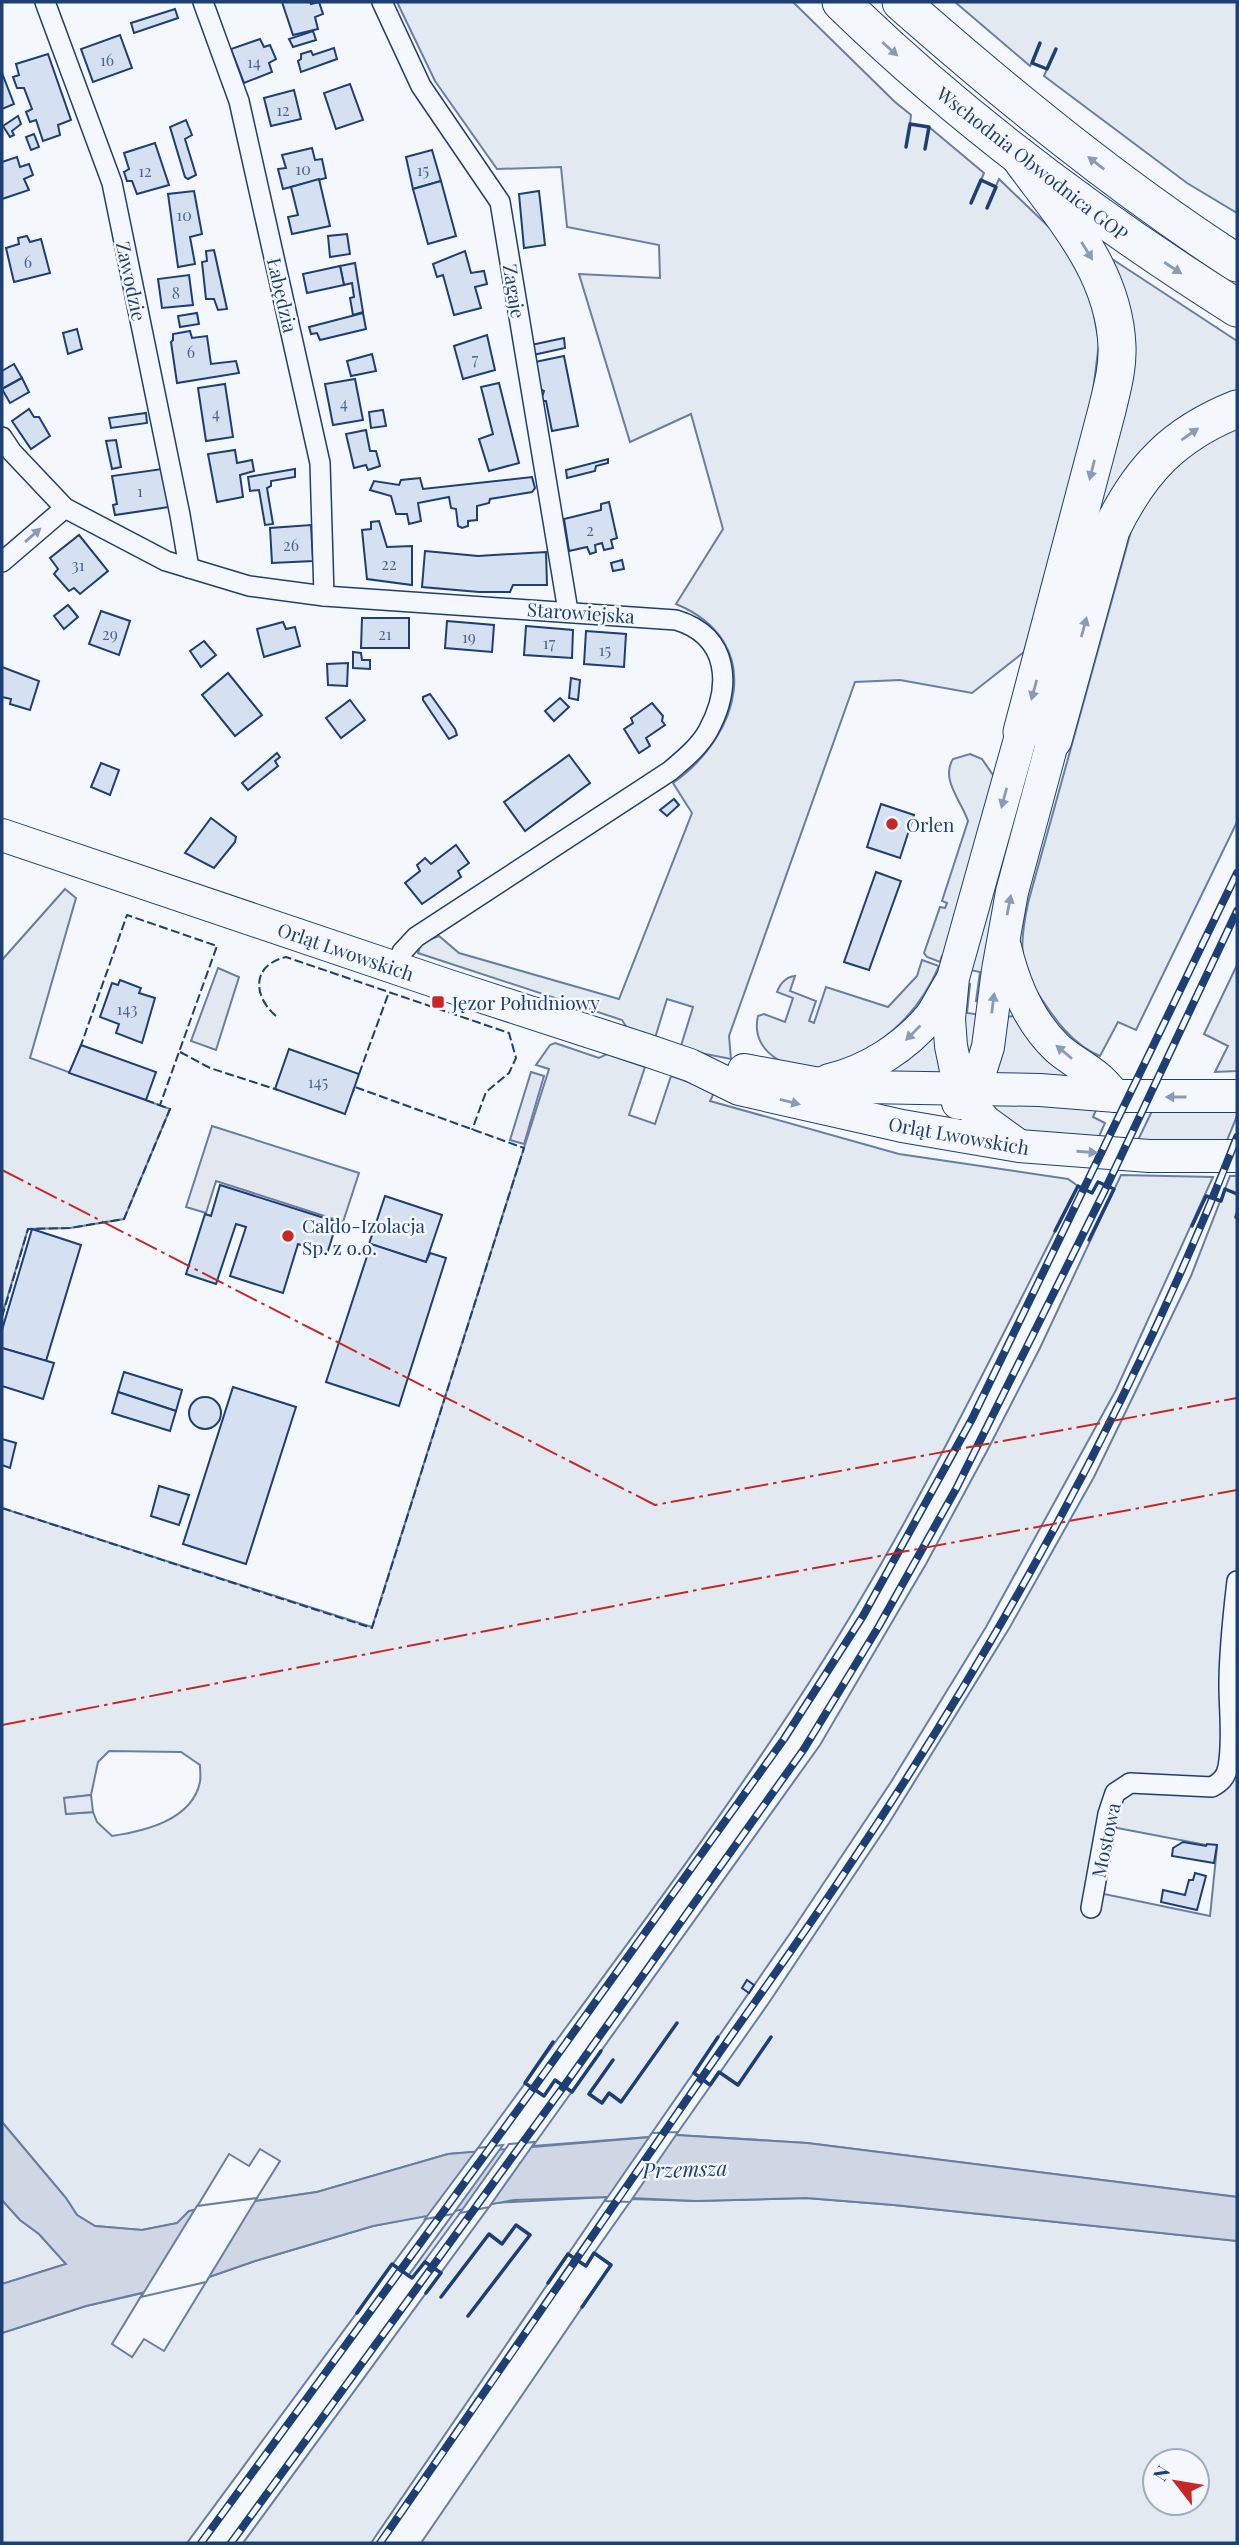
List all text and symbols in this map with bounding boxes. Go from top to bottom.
one-way arrow [881,40,898,56]
house number: 16 [100,49,114,70]
house number: 14 [247,51,261,72]
street label: Wschodnia Obwodnica GOP [931,79,1134,246]
house number: 12 [276,99,290,120]
one-way arrow [1088,156,1106,171]
house number: 10 [295,158,311,179]
house number: 15 [417,159,429,180]
house number: 12 [138,160,152,181]
house number: 10 [176,204,192,225]
street label: Zawodzie [111,239,153,323]
one-way arrow [1081,241,1094,261]
house number: 6 [24,251,32,272]
street label: Łabędzia [262,255,304,335]
one-way arrow [1164,261,1183,274]
street label: Zagaje [498,262,532,320]
house number: 8 [172,282,180,303]
house number: 6 [187,341,195,362]
house number: 7 [472,348,479,369]
house number: 4 [340,392,348,413]
house number: 4 [212,402,220,423]
one-way arrow [1181,427,1199,441]
one-way arrow [1086,459,1097,481]
house number: 1 [137,480,143,501]
house number: 2 [586,519,594,540]
one-way arrow [25,528,42,543]
house number: 26 [283,534,299,555]
house number: 22 [381,553,397,574]
house number: 31 [71,554,85,575]
street label: Starowiejska [526,595,636,629]
one-way arrow [1079,616,1090,638]
house number: 29 [102,623,118,644]
house number: 21 [378,623,392,644]
house number: 19 [462,626,476,647]
house number: 17 [543,632,556,653]
house number: 15 [599,639,611,660]
one-way arrow [1028,680,1038,701]
one-way arrow [998,787,1009,809]
place label: Orlen [906,811,955,837]
marker: Orlen [884,816,900,832]
one-way arrow [1004,894,1015,916]
street label: Orląt Lwowskich [274,916,418,986]
place label: Jęzor Południowy [451,989,600,1015]
one-way arrow [988,992,999,1014]
marker: Jęzor Południowy [430,994,446,1010]
house number: 143 [117,998,137,1019]
one-way arrow [906,1024,922,1041]
one-way arrow [1055,1045,1073,1060]
house number: 145 [308,1071,328,1092]
one-way arrow [1165,1091,1187,1103]
one-way arrow [779,1097,801,1108]
street label: Orląt Lwowskich [887,1110,1031,1160]
one-way arrow [1076,1147,1098,1158]
place label: Caldo-Izolacja Sp. z o.o. [302,1212,426,1260]
marker: Caldo-Izolacja Sp. z o.o. [280,1228,296,1244]
street label: Mostowa [1084,1800,1126,1880]
water label: Przemsza [641,2153,728,2184]
north arrow [1141,2447,1211,2517]
text: N [1146,2460,1175,2485]

